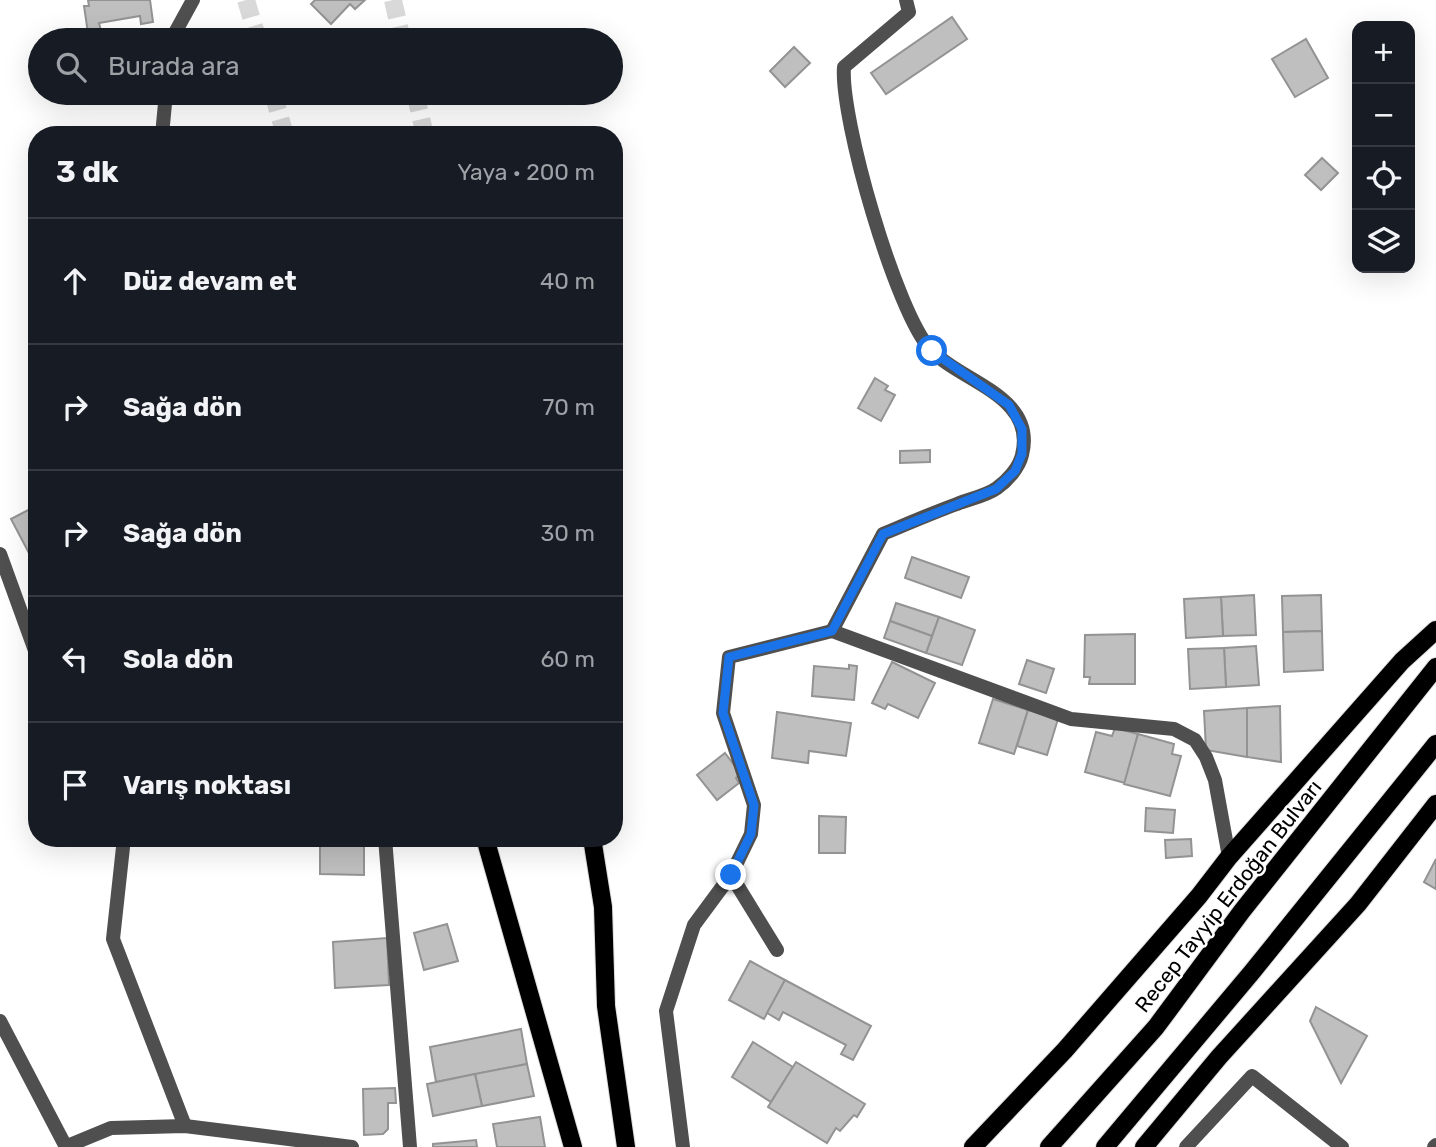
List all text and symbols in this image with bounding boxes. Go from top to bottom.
map controls [1352,21,1415,273]
button: + [1352,21,1415,84]
search box [28,28,623,105]
icon: search [52,48,90,86]
text: Burada ara [108,51,240,82]
button: − [1352,84,1415,147]
button: locate [1352,147,1415,210]
text: 3 dk [56,154,119,190]
text: Yaya · 200 m [457,158,595,186]
button: layers [1352,210,1415,273]
icon: ahead [56,262,94,300]
text: Düz devam et [123,266,297,297]
text: 40 m [540,267,595,295]
route start [916,335,947,366]
icon: right [56,388,94,426]
text: Sağa dön [123,392,242,423]
text: 70 m [543,393,595,421]
icon: right [56,514,94,552]
text: Sağa dön [123,518,242,549]
text: 30 m [540,519,595,547]
icon: left [56,640,94,678]
text: Sola dön [123,644,233,675]
text: 60 m [540,645,595,673]
icon: arrive [56,766,94,804]
text: Varış noktası [123,770,291,801]
street label: Recep Tayyip Erdoğan Bulvarı [1129,775,1327,1017]
route end [715,859,746,890]

